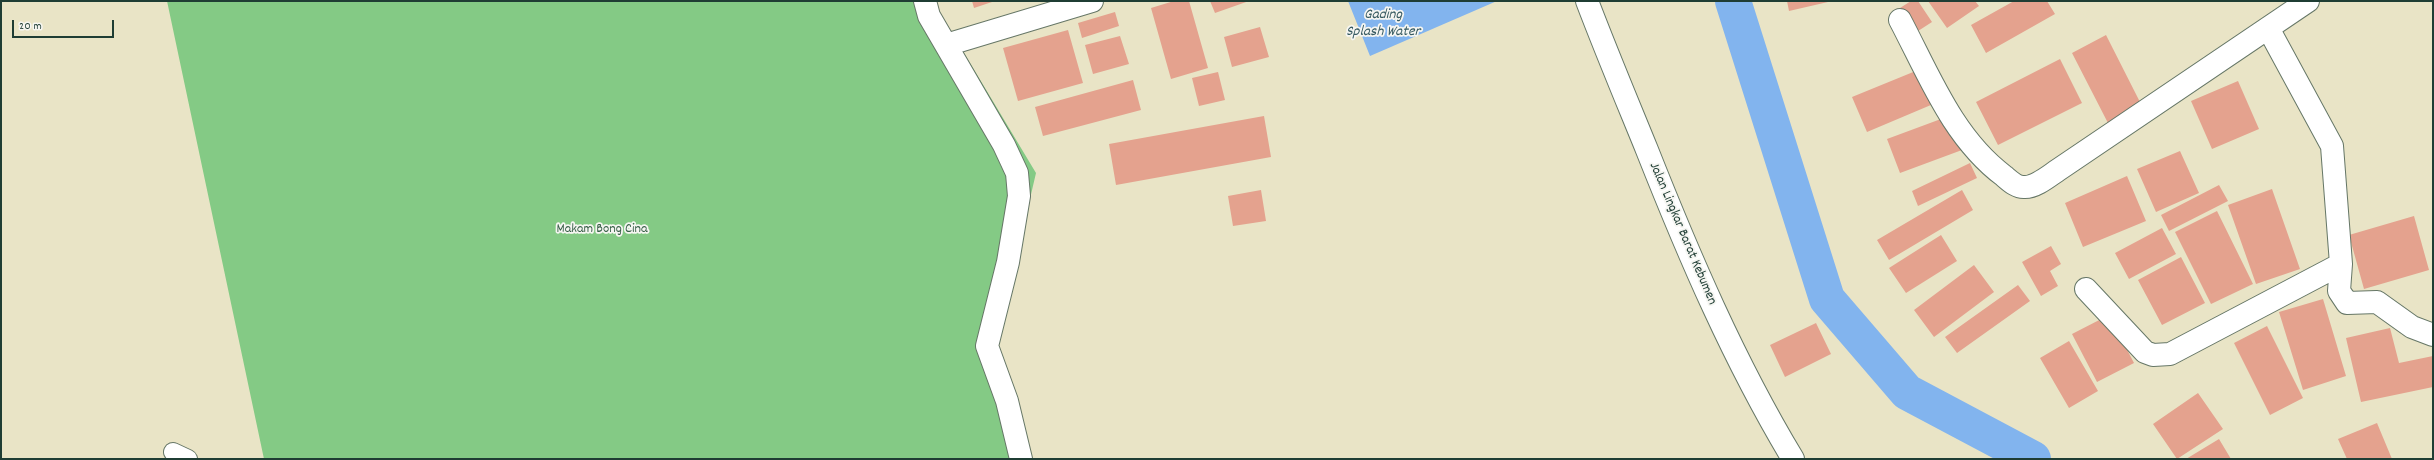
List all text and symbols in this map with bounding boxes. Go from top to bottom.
water label: Gading Splash Water [1346,7,1420,42]
scale bar [14,12,116,38]
text: 20 m [19,18,42,35]
street label: Jalan Lingkar Barat Kebumen [1644,160,1720,308]
park label: Makam Bong Cina [556,222,648,238]

